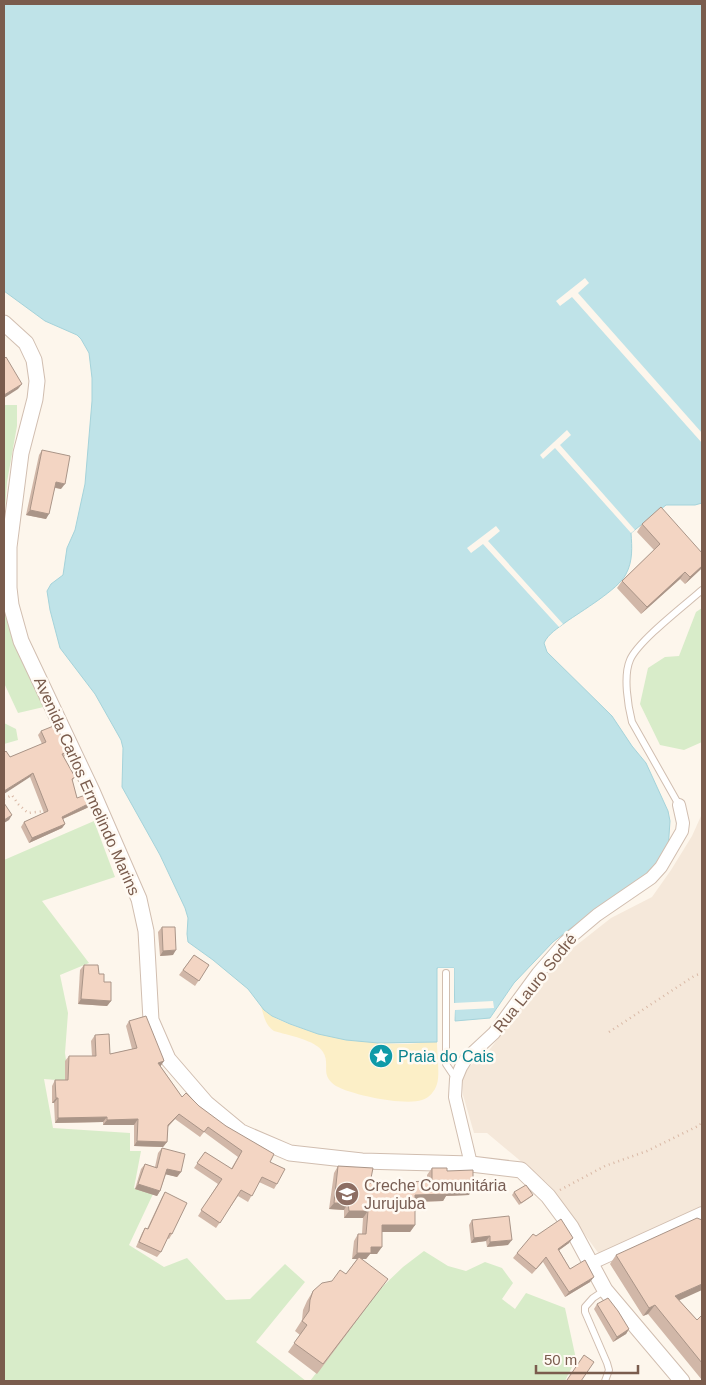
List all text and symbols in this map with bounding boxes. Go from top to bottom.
street label: Avenida Carlos Ermelindo Marins [31,674,143,898]
street label: Rua Lauro Sodré [490,930,580,1036]
place icon: Praia do Cais [368,1043,394,1069]
place label: Praia do Cais [398,1048,494,1065]
place label: Creche Comunitária Jurujuba [364,1177,506,1212]
school or university icon: Creche Comunitária Jurujuba [334,1181,360,1207]
scale bar [536,1342,638,1374]
text: 50 m [544,1351,577,1368]

